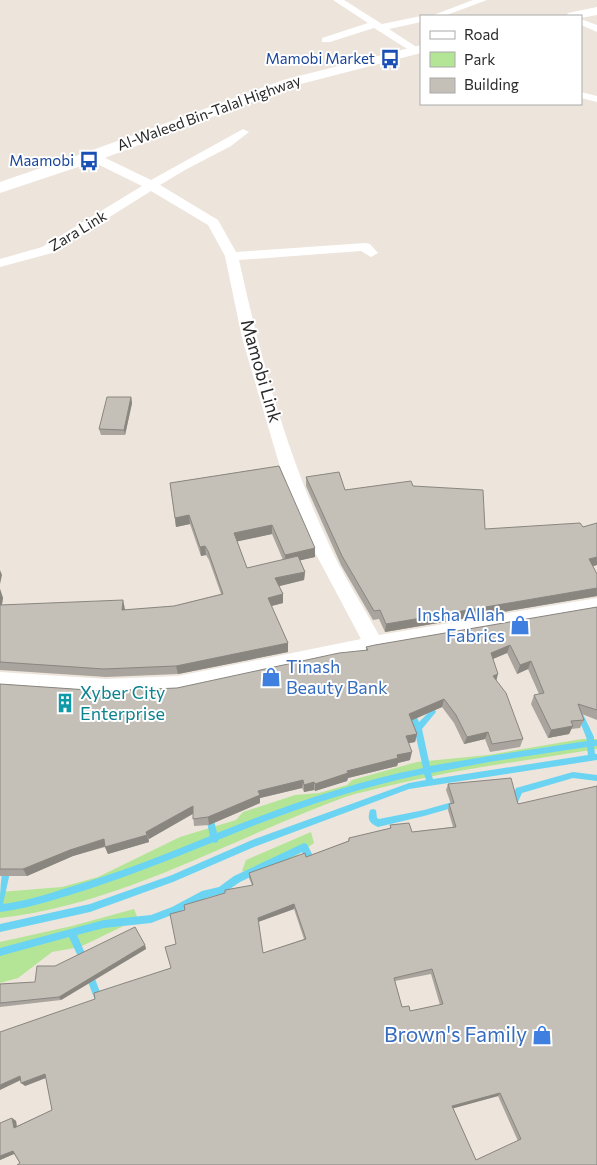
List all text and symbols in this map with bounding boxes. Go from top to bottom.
legend [420,15,582,105]
text: Road [464,25,499,43]
bus stop icon: Mamobi Market [379,48,401,70]
place label: Mamobi Market [266,49,375,67]
text: Park [464,50,495,68]
street label: Al-Waleed Bin-Talal Highway [114,70,303,154]
text: Building [464,75,519,93]
bus stop icon: Maamobi [78,150,100,172]
place label: Maamobi [9,151,74,169]
street label: Zara Link [46,206,109,254]
street label: Mamobi Link [237,316,287,425]
place label: Insha Allah Fabrics [417,603,505,646]
shop icon: Insha Allah Fabrics [509,614,531,636]
place label: Tinash Beauty Bank [286,655,388,698]
shop icon: Tinash Beauty Bank [260,666,282,688]
place label: Xyber City Enterprise [80,681,165,724]
building icon: Xyber City Enterprise [54,692,76,714]
place label: Brown's Family [384,1021,527,1046]
shop icon: Brown's Family [531,1024,553,1046]

